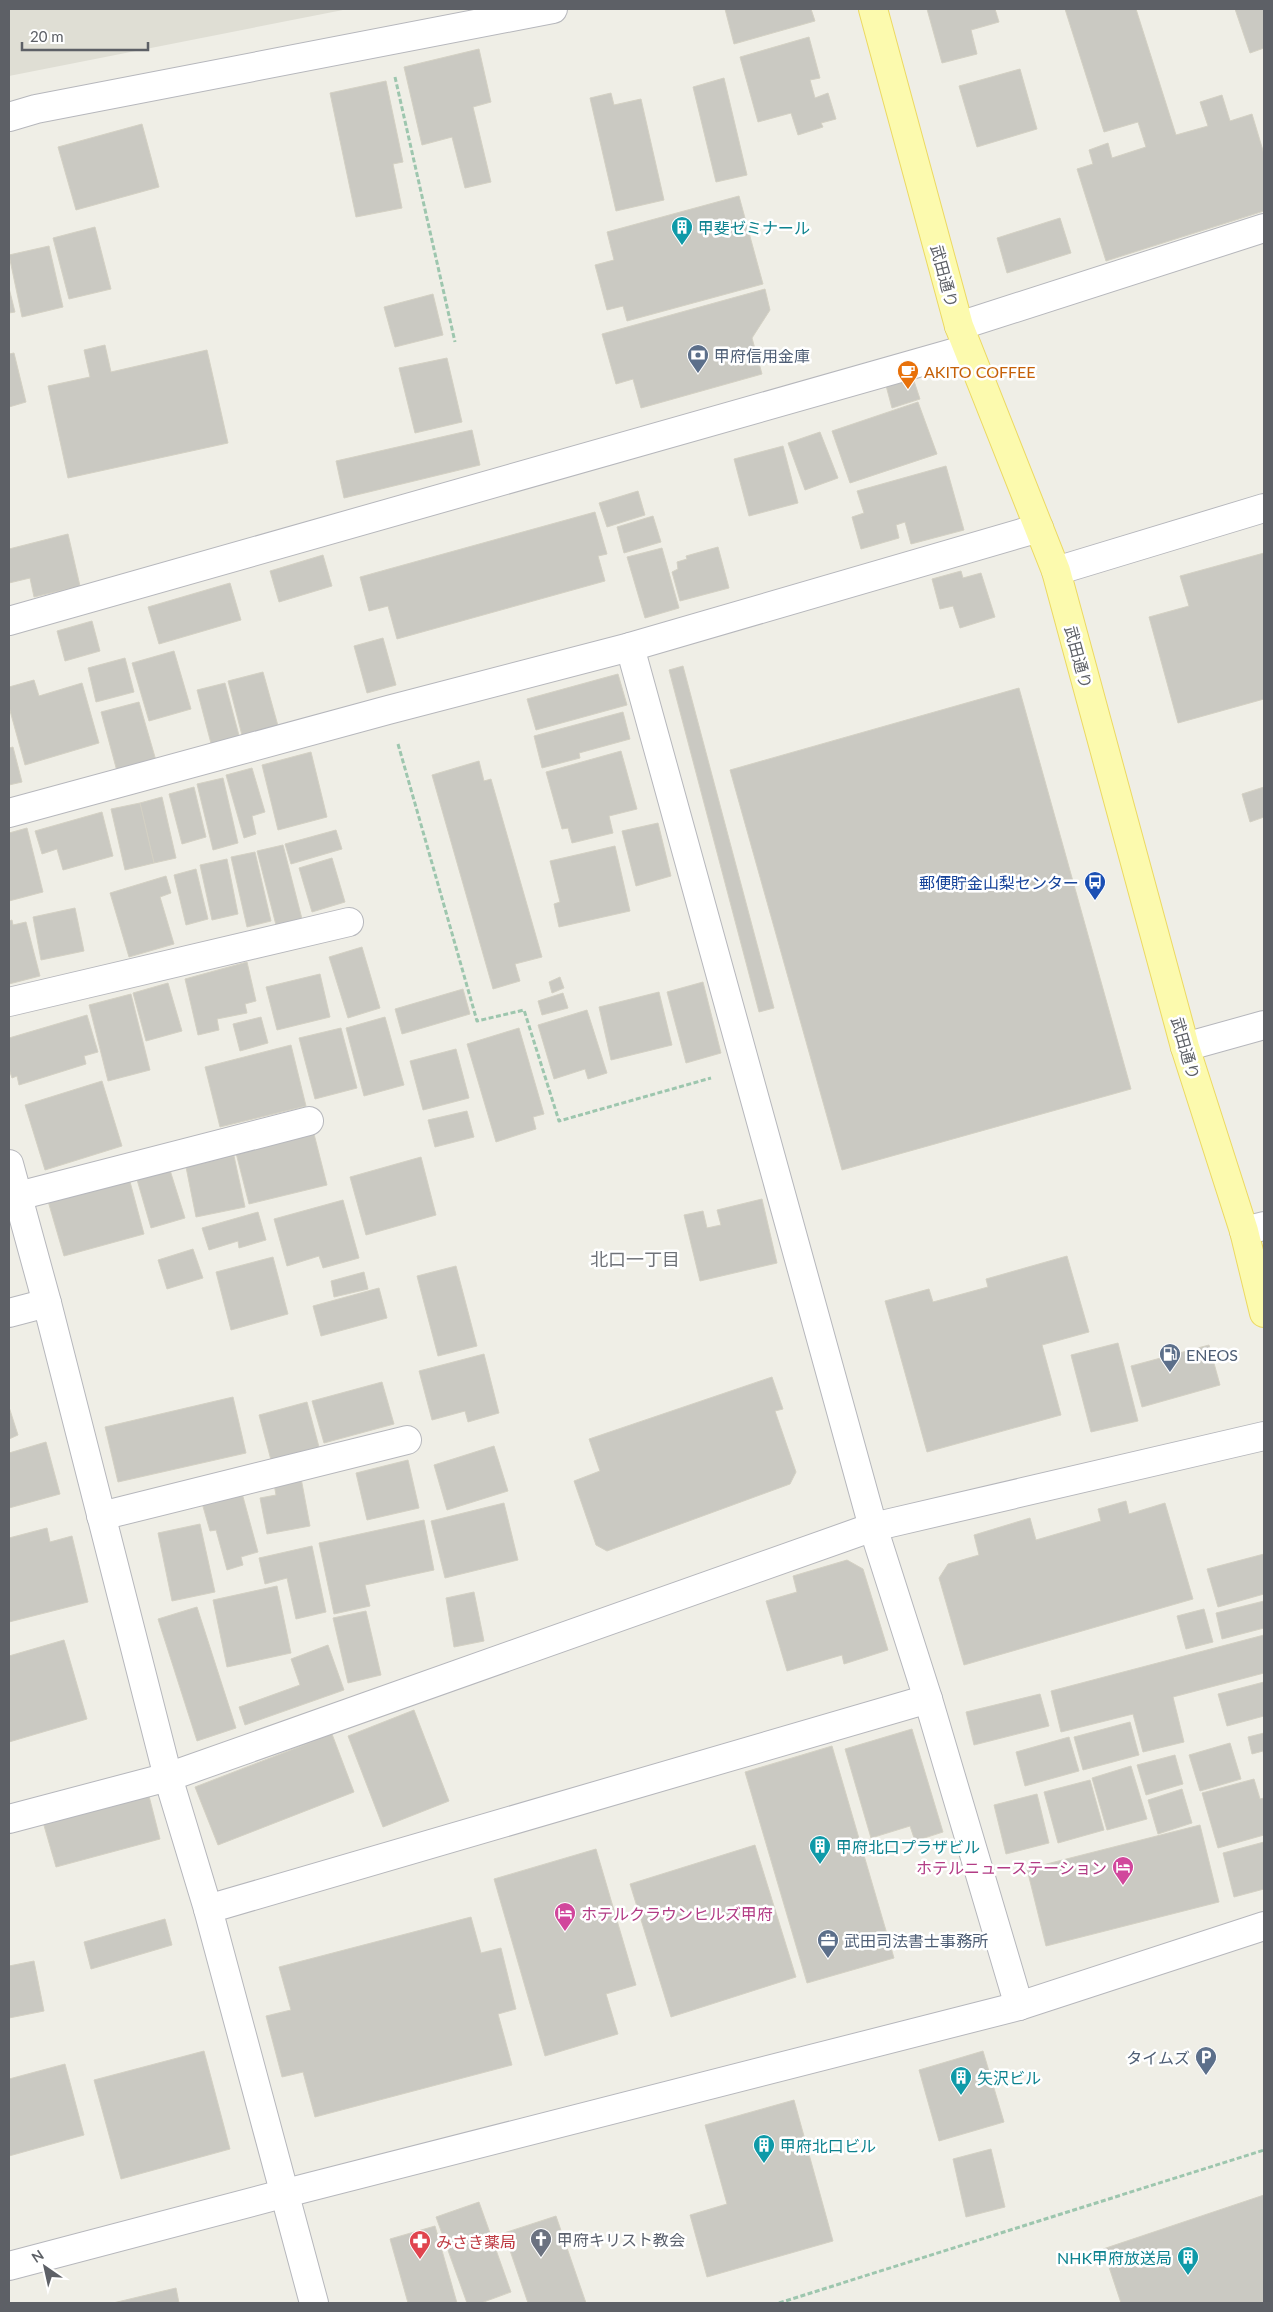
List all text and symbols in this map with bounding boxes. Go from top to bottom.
scale bar [22,20,149,52]
text: 20 m [30,27,64,45]
building icon: 甲斐ゼミナール [670,215,694,246]
place label: 甲斐ゼミナール [698,218,810,237]
street label: 武田通り [928,243,962,309]
bank icon: 甲府信用金庫 [686,343,710,374]
place label: 甲府信用金庫 [714,346,810,365]
cafe icon: AKITO COFFEE [896,359,920,390]
place label: AKITO COFFEE [924,362,1036,381]
street label: 武田通り [1062,624,1096,690]
bus stop icon: 郵便貯金山梨センター [1083,870,1107,901]
place label: 郵便貯金山梨センター [919,873,1079,892]
street label: 武田通り [1168,1015,1204,1081]
district label: 北口一丁目 [590,1248,680,1270]
fuel station icon: ENEOS [1158,1342,1182,1373]
place label: ENEOS [1186,1345,1238,1364]
building icon: 甲府北口プラザビル [808,1834,832,1865]
place label: 甲府北口プラザビル [836,1837,980,1856]
hotel icon: ホテルニューステーション [1111,1855,1135,1886]
place label: ホテルニューステーション [916,1858,1107,1877]
hotel icon: ホテルクラウンヒルズ甲府 [553,1901,577,1932]
place label: ホテルクラウンヒルズ甲府 [581,1904,773,1923]
office icon: 武田司法書士事務所 [816,1928,840,1959]
place label: 武田司法書士事務所 [844,1931,988,1950]
parking icon: タイムズ [1194,2045,1218,2076]
place label: タイムズ [1126,2048,1190,2067]
building icon: 矢沢ビル [949,2065,973,2096]
place label: 矢沢ビル [977,2068,1041,2087]
building icon: 甲府北口ビル [752,2133,776,2164]
place label: 甲府北口ビル [780,2136,876,2155]
church icon: 甲府キリスト教会 [529,2227,553,2258]
pharmacy icon: みさき薬局 [408,2229,432,2260]
place label: 甲府キリスト教会 [557,2230,685,2249]
place label: みさき薬局 [436,2232,516,2251]
north arrow [20,2242,70,2292]
building icon: NHK甲府放送局 [1176,2245,1200,2276]
text: N [28,2246,47,2266]
place label: NHK甲府放送局 [1057,2248,1172,2267]

